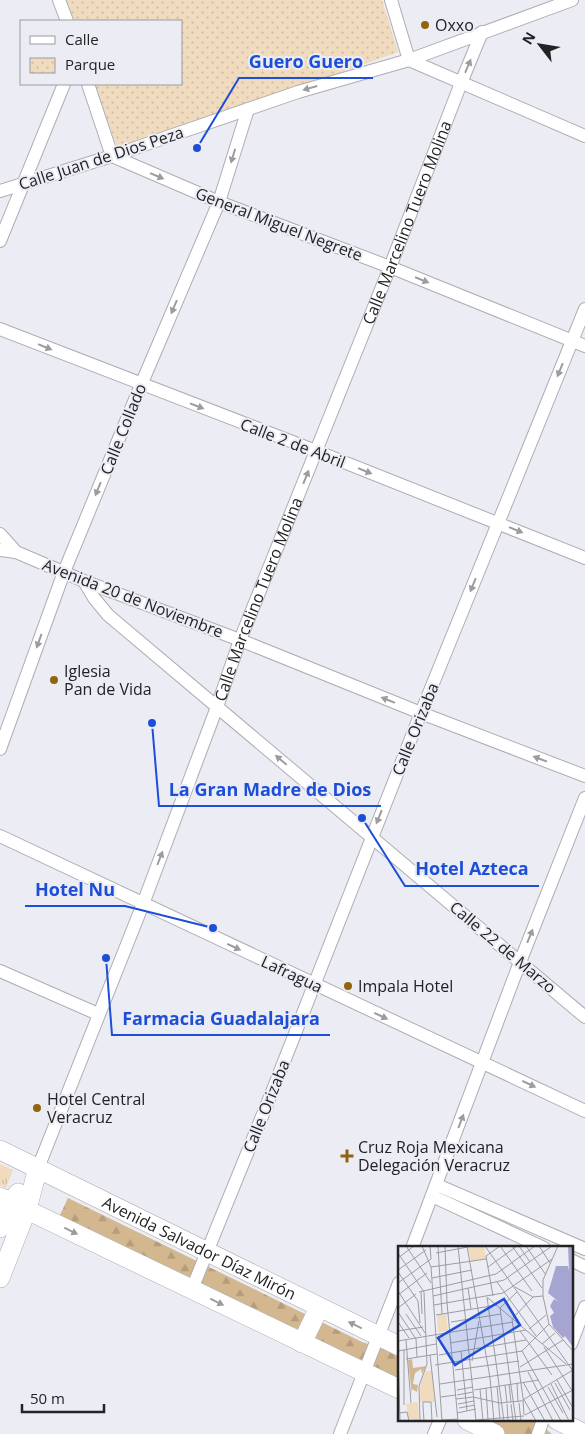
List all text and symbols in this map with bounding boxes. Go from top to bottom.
place label: Oxxo [435,14,474,36]
marker: Oxxo [419,19,431,31]
legend [20,20,182,85]
north arrow [515,20,565,70]
text: N [517,28,540,48]
text: Calle [65,29,99,49]
callout: Guero Guero [239,45,373,78]
text: Guero Guero [249,49,363,73]
text: Parque [65,54,115,74]
one-way arrow [464,59,472,73]
one-way arrow [303,85,318,93]
street label: Calle Marcelino Tuero Molina [357,117,456,328]
street label: Calle Juan de Dios Peza [16,121,186,195]
one-way arrow [229,148,237,163]
one-way arrow [150,172,164,180]
street label: General Miguel Negrete [192,182,366,266]
one-way arrow [415,276,429,284]
one-way arrow [170,300,178,314]
one-way arrow [38,344,52,352]
one-way arrow [556,363,564,377]
street label: Calle Collado [95,380,151,478]
one-way arrow [190,402,205,410]
street label: Calle 2 de Abril [237,413,349,473]
one-way arrow [358,467,372,475]
one-way arrow [302,470,310,485]
one-way arrow [94,482,102,497]
street label: Calle Marcelino Tuero Molina [209,494,307,704]
one-way arrow [509,527,523,535]
street label: Avenida 20 de Noviembre [39,553,227,643]
one-way arrow [468,578,476,593]
one-way arrow [35,633,42,648]
place label: Iglesia Pan de Vida [64,660,152,700]
marker: Iglesia Pan de Vida [48,674,60,686]
street label: Calle Orizaba [386,679,444,779]
one-way arrow [381,695,395,703]
one-way arrow [532,754,547,762]
one-way arrow [274,755,287,766]
callout: La Gran Madre de Dios [159,773,381,806]
text: La Gran Madre de Dios [169,777,371,801]
one-way arrow [375,810,383,825]
one-way arrow [156,850,164,865]
callout: Hotel Azteca [405,853,539,886]
text: Hotel Azteca [415,856,529,880]
callout: Hotel Nu [25,873,125,906]
text: Hotel Nu [35,877,115,901]
street label: Calle 22 de Marzo [445,896,561,998]
one-way arrow [527,928,534,943]
one-way arrow [227,943,241,951]
street label: Lafragua [258,950,326,998]
place label: Impala Hotel [358,975,453,997]
marker: Impala Hotel [342,980,354,992]
callout: Farmacia Guadalajara [112,1002,330,1035]
text: Farmacia Guadalajara [122,1006,320,1030]
one-way arrow [374,1012,388,1020]
street label: Calle Orizaba [237,1056,295,1156]
one-way arrow [522,1081,536,1089]
place label: Hotel Central Veracruz [47,1088,145,1128]
marker: Hotel Central Veracruz [31,1102,43,1114]
one-way arrow [458,1113,465,1128]
place label: Cruz Roja Mexicana Delegación Veracruz [358,1136,510,1176]
marker: Cruz Roja Mexicana Delegación Veracruz [340,1149,354,1163]
street label: Avenida Salvador Díaz Mirón [99,1191,300,1305]
one-way arrow [63,1226,78,1235]
inset map [398,1246,572,1422]
one-way arrow [210,1298,224,1306]
one-way arrow [348,1321,362,1329]
scale bar [22,1382,105,1414]
text: 50 m [30,1388,65,1408]

